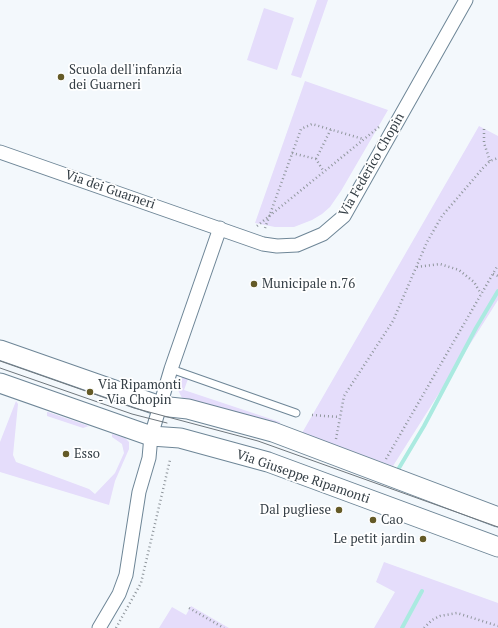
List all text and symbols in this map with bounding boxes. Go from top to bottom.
place label: Scuola dell'infanzia dei Guarneri [69,62,182,93]
marker: Scuola dell'infanzia dei Guarneri [56,72,66,82]
street label: Via Federico Chopin [336,110,408,220]
street label: Via dei Guarneri [63,167,157,213]
place label: Municipale n.76 [262,276,355,292]
marker: Municipale n.76 [249,279,259,289]
place label: Via Ripamonti - Via Chopin [98,377,182,408]
marker: Via Ripamonti - Via Chopin [85,387,95,397]
place label: Esso [74,446,100,462]
street label: Via Giuseppe Ripamonti [234,447,372,507]
marker: Esso [61,449,71,459]
place label: Dal pugliese [260,502,331,518]
marker: Dal pugliese [334,505,344,515]
place label: Cao [381,512,403,528]
marker: Cao [368,515,378,525]
place label: Le petit jardin [333,531,415,547]
marker: Le petit jardin [418,534,428,544]

